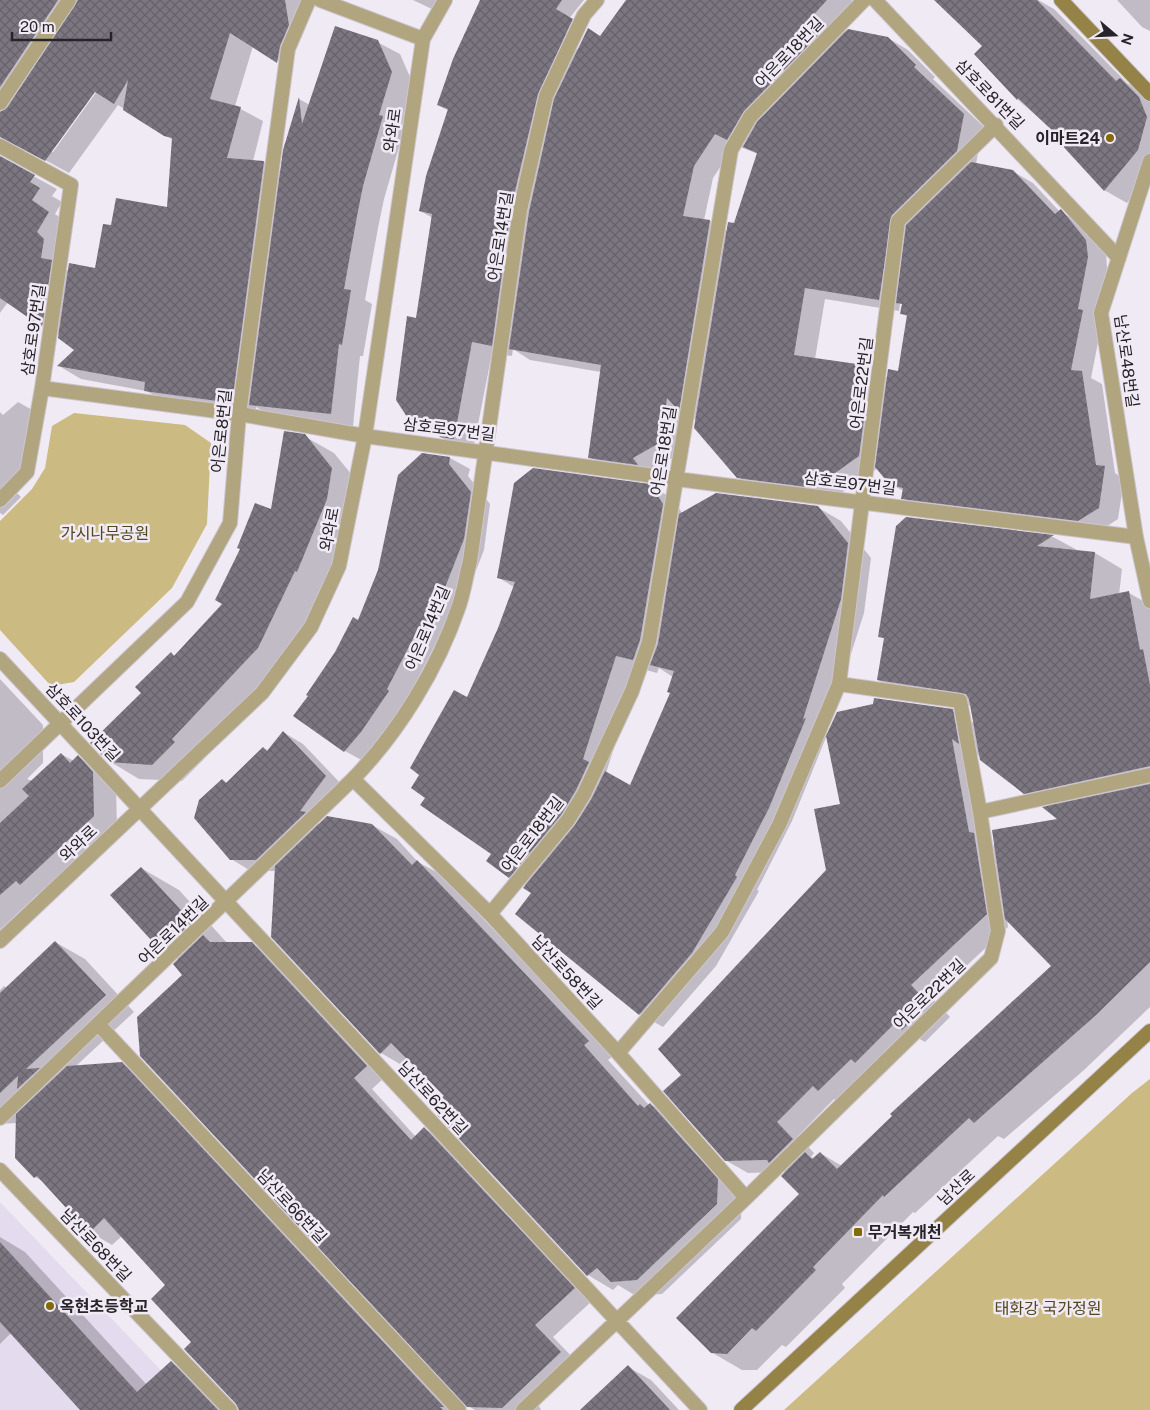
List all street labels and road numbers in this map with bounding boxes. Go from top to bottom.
street label: 어은로18번길 [751,13,828,91]
street label: 삼호로81번길 [951,55,1028,133]
street label: 와와로 [380,107,405,153]
street label: 어은로14번길 [484,190,517,282]
street label: 삼호로97번길 [18,283,49,377]
street label: 남산로48번길 [1111,313,1142,409]
street label: 어은로22번길 [846,336,877,430]
street label: 어은로8번길 [208,388,235,474]
street label: 어은로18번길 [647,405,680,497]
street label: 삼호로97번길 [402,414,496,445]
street label: 삼호로97번길 [803,468,897,499]
street label: 와와로 [316,505,343,553]
street label: 어은로14번길 [401,583,454,673]
street label: 삼호로103번길 [42,679,124,765]
street label: 어은로18번길 [497,793,568,876]
street label: 와와로 [56,821,101,865]
street label: 어은로14번길 [134,892,212,969]
street label: 남산로58번길 [528,931,606,1013]
street label: 어은로22번길 [889,955,969,1033]
street label: 남산로62번길 [394,1058,471,1139]
street label: 남산로 [934,1165,979,1209]
street label: 남산로66번길 [253,1166,330,1247]
street label: 남산로68번길 [56,1205,135,1286]

